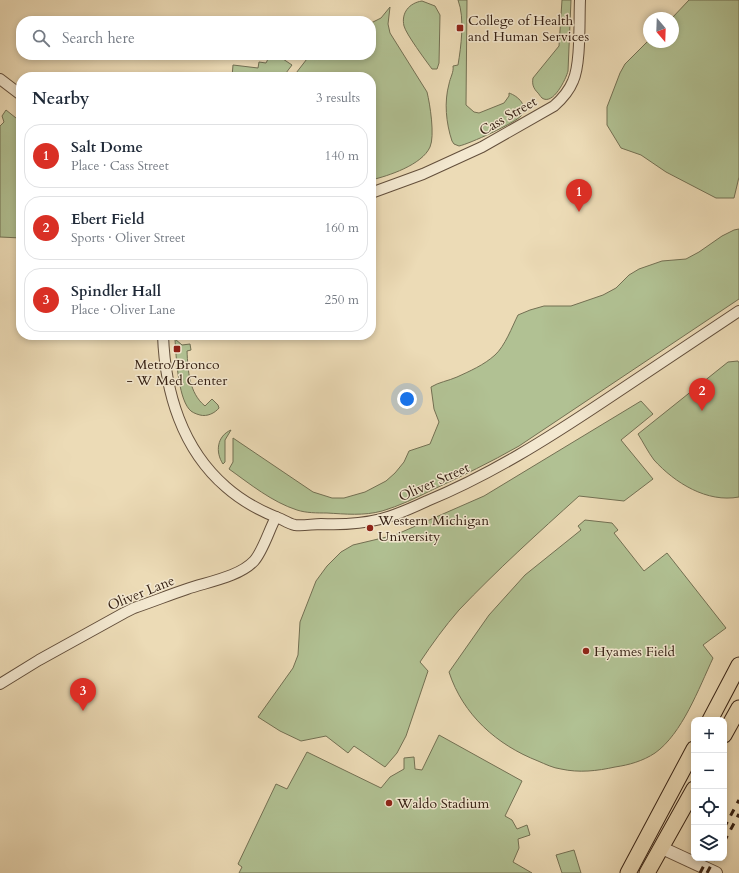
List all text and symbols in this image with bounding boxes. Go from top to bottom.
place label: College of Health and Human Services [468,11,589,46]
north arrow [643,12,679,48]
search box [16,16,376,60]
marker: College of Health and Human Services [455,23,465,33]
icon: search [30,27,52,49]
text: Search here [62,28,135,48]
text: Nearby [32,87,89,110]
text: 3 results [316,89,360,107]
street label: Cass Street [476,92,541,140]
text: Salt Dome [71,137,143,157]
text: 1 [43,147,49,165]
text: 140 m [325,147,359,165]
text: Place · Cass Street [71,157,169,175]
pin: 1 [566,179,592,212]
text: Ebert Field [71,209,145,229]
text: 2 [43,219,49,237]
text: 160 m [325,219,359,237]
text: Sports · Oliver Street [71,229,185,247]
text: Spindler Hall [71,281,161,301]
text: 3 [43,291,49,309]
text: 250 m [325,291,359,309]
text: Place · Oliver Lane [71,301,175,319]
marker: Metro/Bronco - W Med Center [172,344,182,354]
place label: Metro/Bronco - W Med Center [127,355,228,390]
pin: 2 [689,378,715,411]
your location [397,389,417,409]
street label: Oliver Street [396,458,473,506]
place label: Western Michigan University [377,511,489,546]
marker: Western Michigan University [365,523,375,533]
street label: Oliver Lane [105,571,177,615]
place label: Hyames Field [594,642,676,661]
marker: Hyames Field [581,646,591,656]
pin: 3 [70,678,96,711]
map controls [691,717,727,861]
button: + [691,717,727,753]
button: − [691,753,727,789]
button: locate [691,789,727,825]
place label: Waldo Stadium [396,794,489,813]
marker: Waldo Stadium [384,798,394,808]
button: layers [691,825,727,861]

